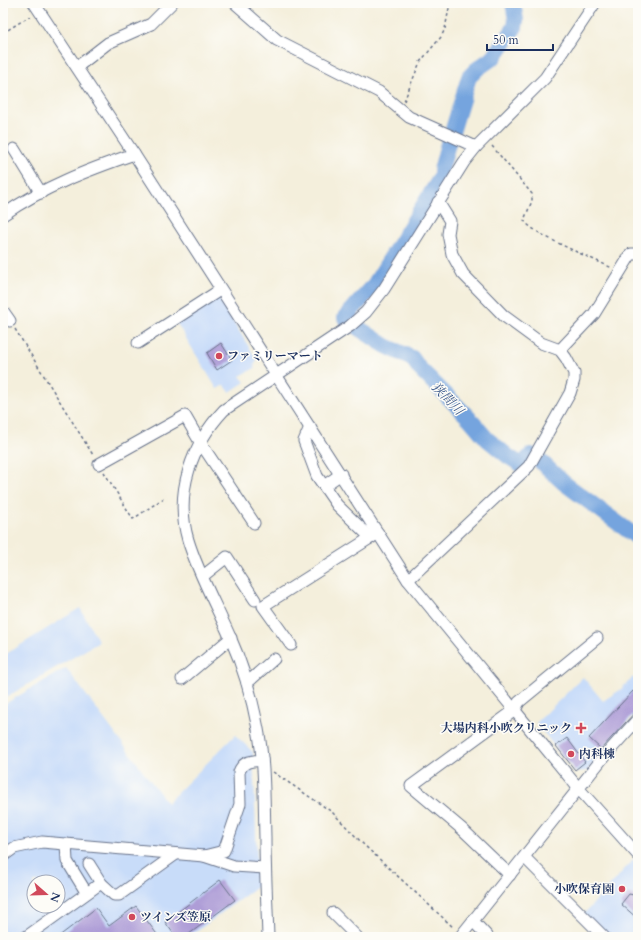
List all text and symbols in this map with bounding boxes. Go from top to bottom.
scale bar [487,26,553,52]
text: 50 m [493,32,520,48]
place label: ファミリーマート [227,348,323,364]
marker: ファミリーマート [214,351,224,361]
water label: 狭間川 [427,378,469,420]
place label: 大場内科小吹クリニック [441,720,572,736]
marker: 大場内科小吹クリニック [575,722,587,734]
place label: 内科棟 [579,746,615,762]
marker: 内科棟 [566,749,576,759]
north arrow [26,874,66,914]
place label: 小吹保育園 [554,881,614,897]
marker: 小吹保育園 [617,884,627,894]
text: N [46,890,64,905]
place label: ツインズ笠原 [140,909,211,925]
marker: ツインズ笠原 [127,912,137,922]

